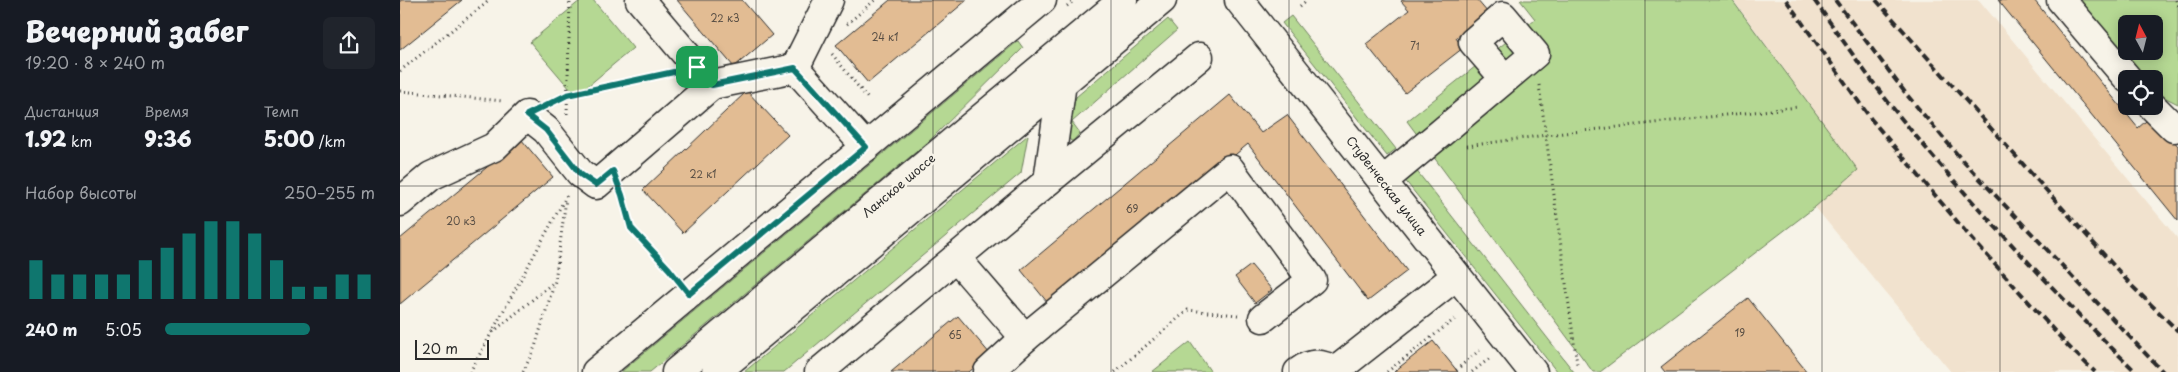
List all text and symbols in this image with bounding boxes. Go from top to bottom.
text: Вечерний забег [25,9,248,52]
house number: 22 к3 [710,10,740,25]
north arrow [2118,15,2162,60]
map controls [2118,15,2163,115]
button: share [323,17,375,69]
house number: 24 к1 [871,29,899,44]
house number: 71 [1410,38,1420,53]
pin [676,46,718,88]
text: 19:20 · 8 × 240 m [25,50,165,74]
icon: arrive [683,53,711,81]
button: locate [2118,70,2163,115]
text: Дистанция [25,101,99,122]
text: Время [144,101,189,122]
text: Темп [264,101,299,122]
text: 1.92 [25,122,67,154]
text: 9:36 [144,122,192,154]
text: 5:00 [264,122,314,154]
text: km [67,131,92,152]
text: /km [314,131,346,152]
street label: Студенческая улица [1342,132,1432,239]
street label: Ланское шоссе [858,149,939,221]
house number: 22 к1 [689,166,717,181]
text: Набор высоты [25,180,137,204]
text: 250–255 m [284,180,375,204]
house number: 69 [1126,201,1138,216]
house number: 20 к3 [446,213,476,228]
text: 240 m [25,317,78,341]
text: 5:05 [105,317,142,341]
house number: 19 [1735,325,1745,340]
house number: 65 [948,327,962,342]
scale bar [415,337,489,360]
text: 20 m [422,338,458,359]

